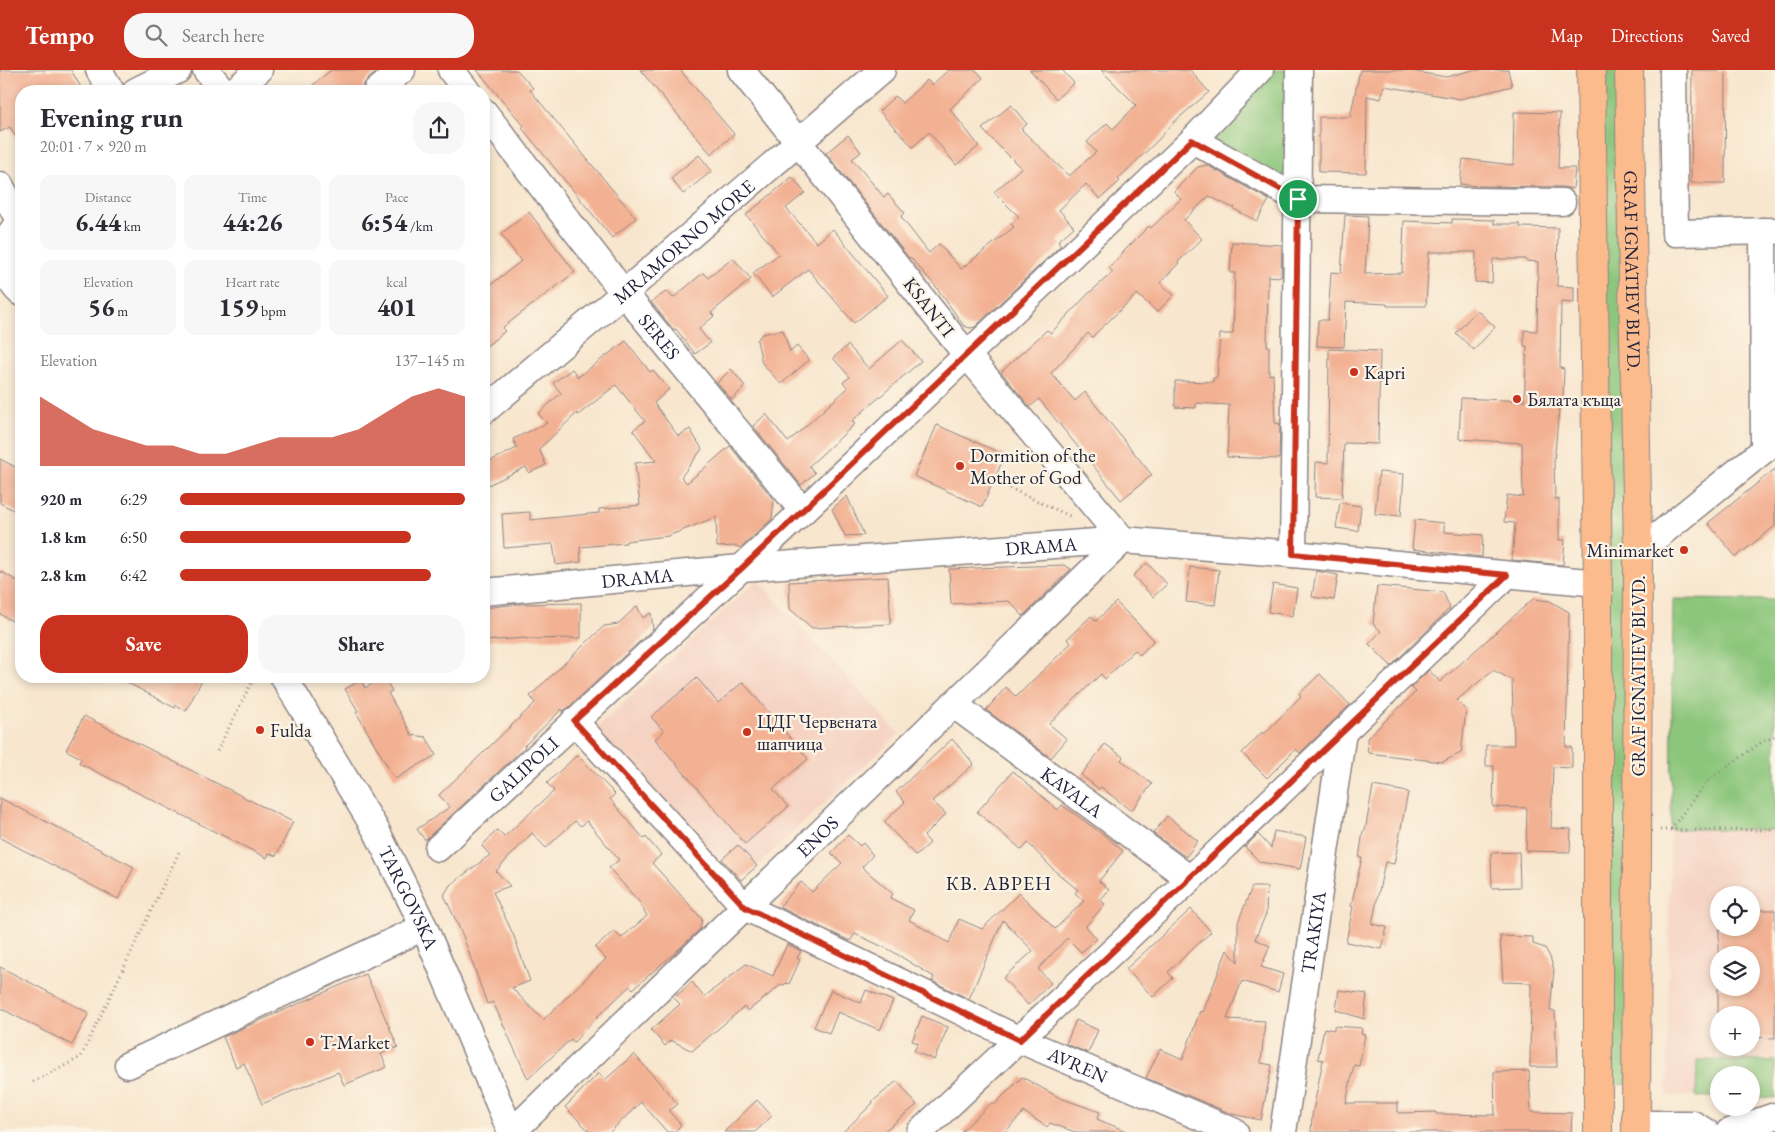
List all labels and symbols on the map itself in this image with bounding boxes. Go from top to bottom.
street label: GRAF IGNATIEV BLVD. [1618,170,1647,372]
street label: MRAMORNO MORE [608,173,760,309]
pin [1277,178,1319,220]
street label: KSANTI [898,272,960,342]
street label: SERES [633,308,686,365]
place label: Kapri [1364,360,1406,385]
marker: Kapri [1348,366,1360,378]
place label: Бялата къща [1527,387,1622,412]
marker: Бялата къща [1511,393,1523,405]
place label: Dormition of the Mother of God [970,443,1096,490]
marker: Dormition of the Mother of God [954,460,966,472]
street label: DRAMA [1004,531,1079,561]
place label: Minimarket [1587,538,1674,563]
marker: Minimarket [1678,544,1690,556]
street label: DRAMA [600,562,675,593]
street label: GRAF IGNATIEV BLVD. [1626,575,1651,777]
place label: ЦДГ Червената шапчица [757,709,878,756]
place label: Fulda [270,718,312,743]
marker: Fulda [254,724,266,736]
marker: ЦДГ Червената шапчица [741,726,753,738]
street label: GALIPOLI [483,730,564,808]
street label: KAVALA [1036,761,1109,824]
street label: ENOS [791,810,844,862]
street label: TARGOVSKA [373,841,445,954]
district label: КВ. АВРЕН [946,870,1052,896]
street label: TRAKIYA [1294,889,1332,975]
place label: T-Market [320,1030,390,1055]
marker: T-Market [304,1036,316,1048]
street label: AVREN [1043,1041,1112,1089]

